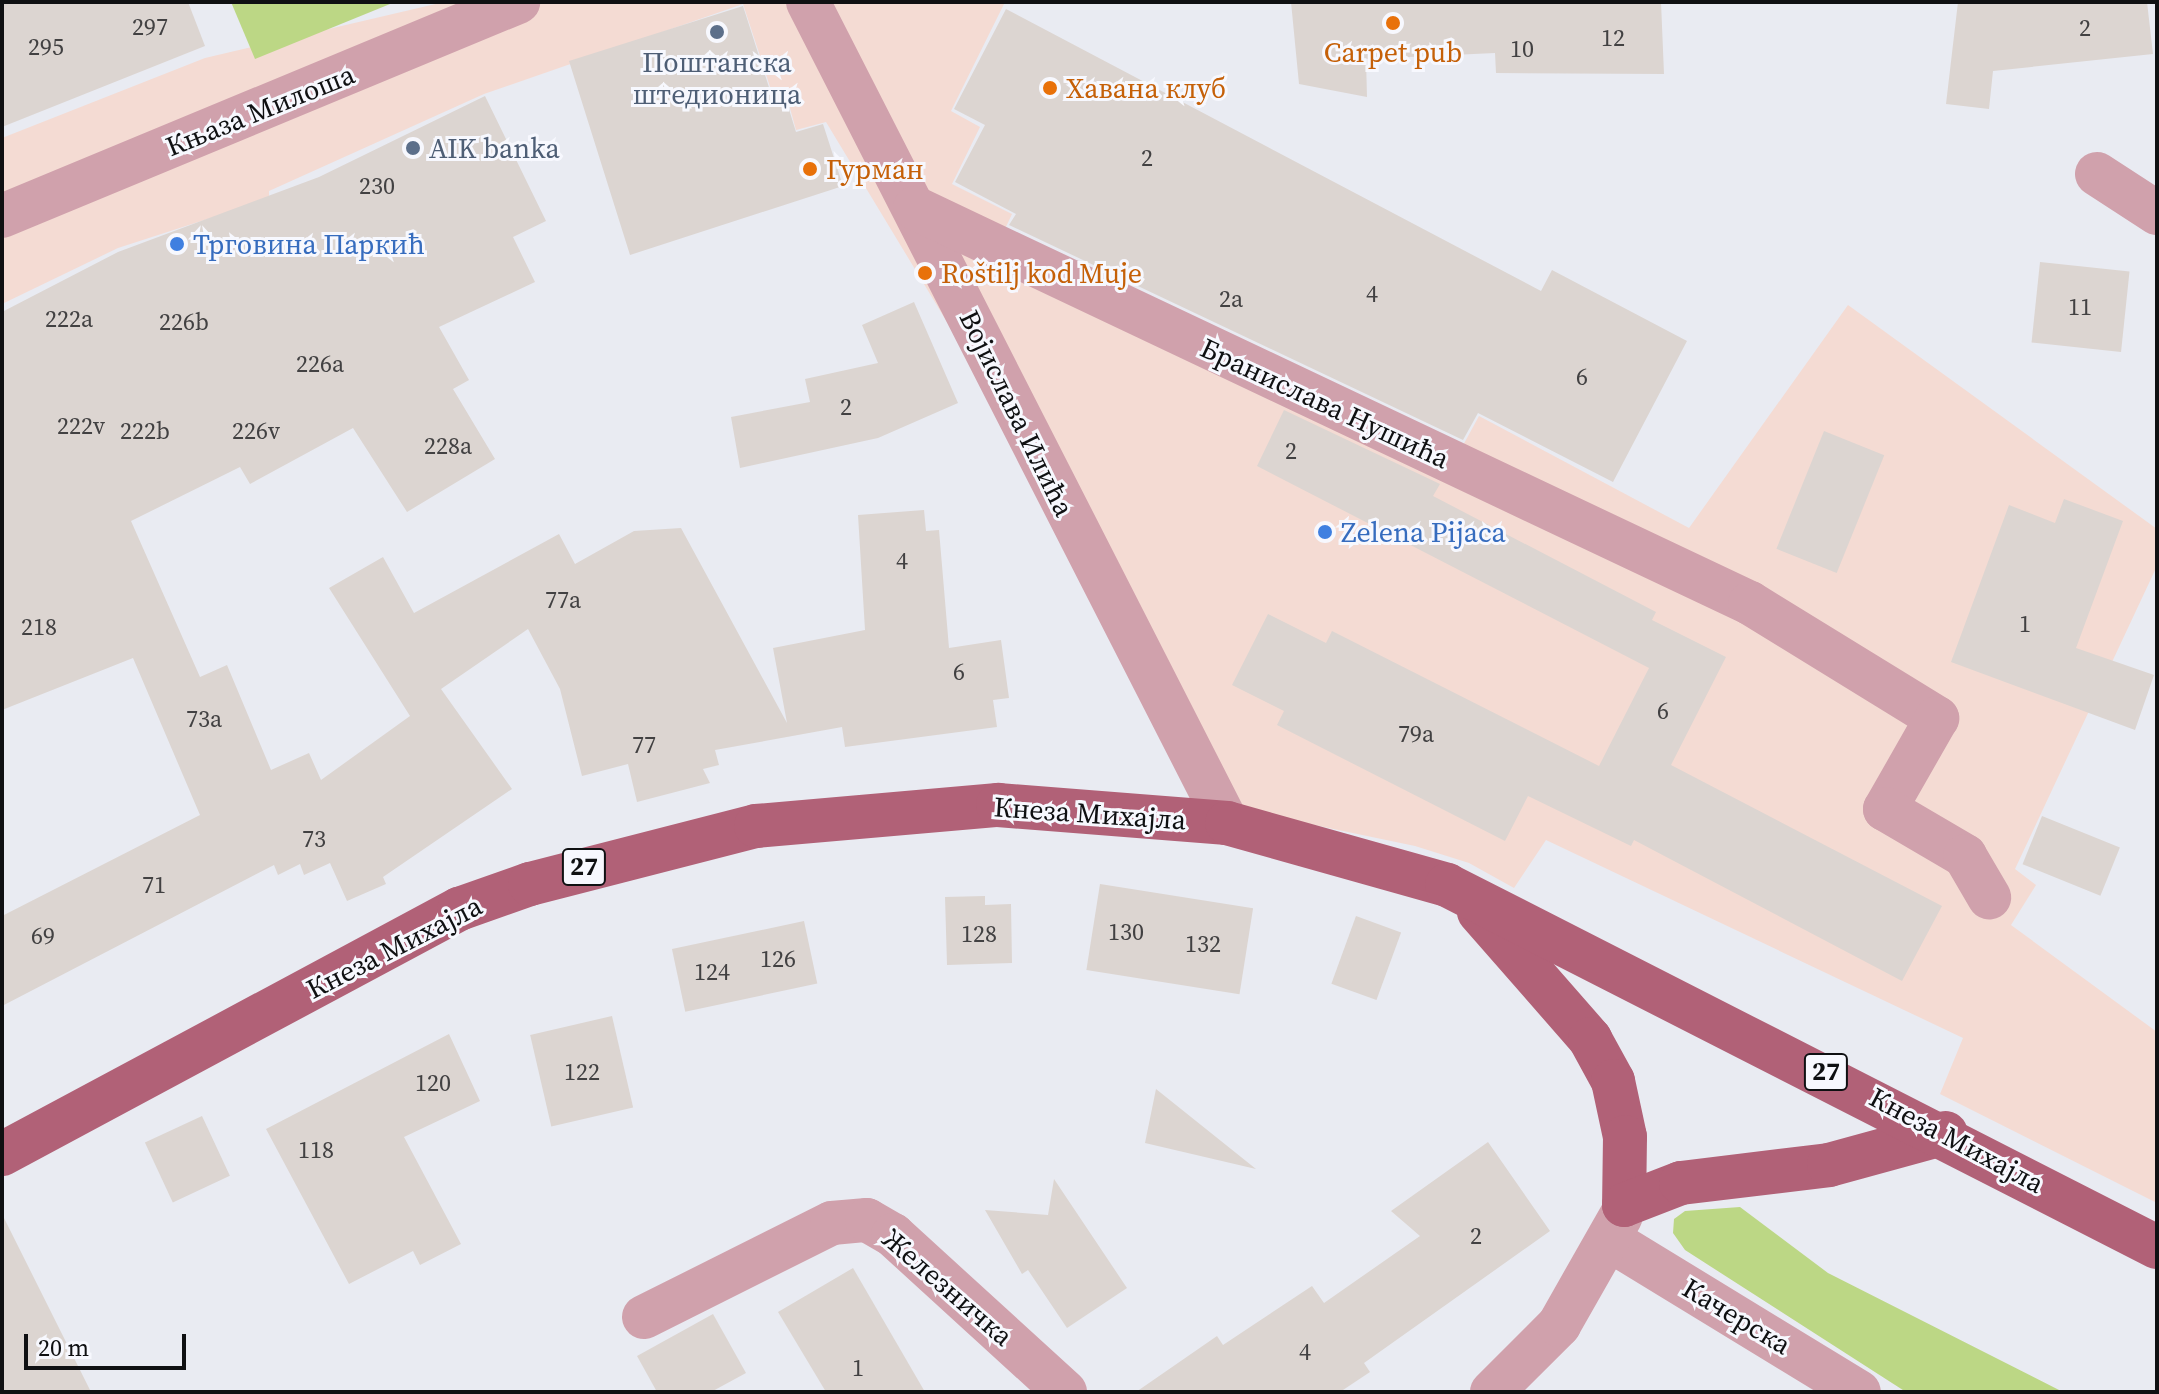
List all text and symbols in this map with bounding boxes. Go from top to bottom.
house number: 297 [132,13,168,41]
marker: Carpet pub [1384,14,1402,32]
house number: 2 [2079,14,2091,42]
marker: Поштанска штедионица [708,23,726,41]
house number: 12 [1601,24,1625,52]
house number: 295 [28,33,64,61]
place label: Carpet pub [1324,35,1462,69]
house number: 10 [1510,35,1534,63]
place label: Поштанска штедионица [633,45,801,111]
street label: Књаза Милоша [161,57,359,163]
place label: Хавана клуб [1066,71,1226,105]
marker: Хавана клуб [1041,79,1059,97]
place label: AIK banka [429,131,560,165]
marker: AIK banka [404,139,422,157]
house number: 2 [1141,144,1153,172]
place label: Гурман [826,152,924,186]
marker: Гурман [801,160,819,178]
house number: 230 [359,172,395,200]
place label: Трговина Паркић [193,227,425,261]
marker: Трговина Паркић [168,235,186,253]
place label: Roštilj kod Muje [941,256,1142,290]
marker: Roštilj kod Muje [916,264,934,282]
house number: 4 [1366,280,1378,308]
house number: 2a [1219,285,1243,313]
house number: 11 [2068,293,2092,321]
house number: 222a [45,305,93,333]
street label: Војислава Илића [953,305,1081,521]
house number: 226b [159,308,209,336]
street label: Бранислава Нушића [1195,331,1455,475]
house number: 226a [296,350,344,378]
house number: 6 [1576,363,1588,391]
house number: 2 [840,393,852,421]
house number: 222v [57,412,105,440]
house number: 222b [120,417,170,445]
house number: 226v [232,417,280,445]
house number: 228a [424,432,472,460]
house number: 2 [1285,437,1297,465]
place label: Zelena Pijaca [1341,515,1506,549]
marker: Zelena Pijaca [1316,523,1334,541]
house number: 4 [896,547,908,575]
house number: 77a [545,586,581,614]
house number: 1 [2019,610,2031,638]
house number: 218 [21,613,57,641]
house number: 6 [953,658,965,686]
house number: 6 [1657,697,1669,725]
house number: 73a [186,705,222,733]
house number: 79a [1398,720,1434,748]
house number: 77 [632,731,656,759]
street label: Кнеза Михајла [993,790,1187,836]
house number: 73 [302,825,326,853]
road number: 27 [560,845,608,889]
house number: 71 [142,871,166,899]
street label: Кнеза Михајла [301,888,487,1006]
house number: 130 [1108,918,1144,946]
house number: 128 [961,920,997,948]
house number: 69 [31,922,55,950]
house number: 132 [1185,930,1221,958]
house number: 126 [760,945,796,973]
house number: 124 [694,958,730,986]
road number: 27 [1802,1050,1850,1094]
house number: 122 [564,1058,600,1086]
house number: 120 [415,1069,451,1097]
street label: Кнеза Михајла [1864,1080,2050,1200]
house number: 118 [298,1136,334,1164]
street label: Железничка [876,1221,1020,1353]
house number: 2 [1470,1222,1482,1250]
street label: Качерска [1677,1271,1797,1361]
scale bar [28,1318,190,1368]
text: 20 m [38,1331,89,1364]
house number: 4 [1299,1338,1311,1366]
house number: 1 [852,1354,864,1382]

